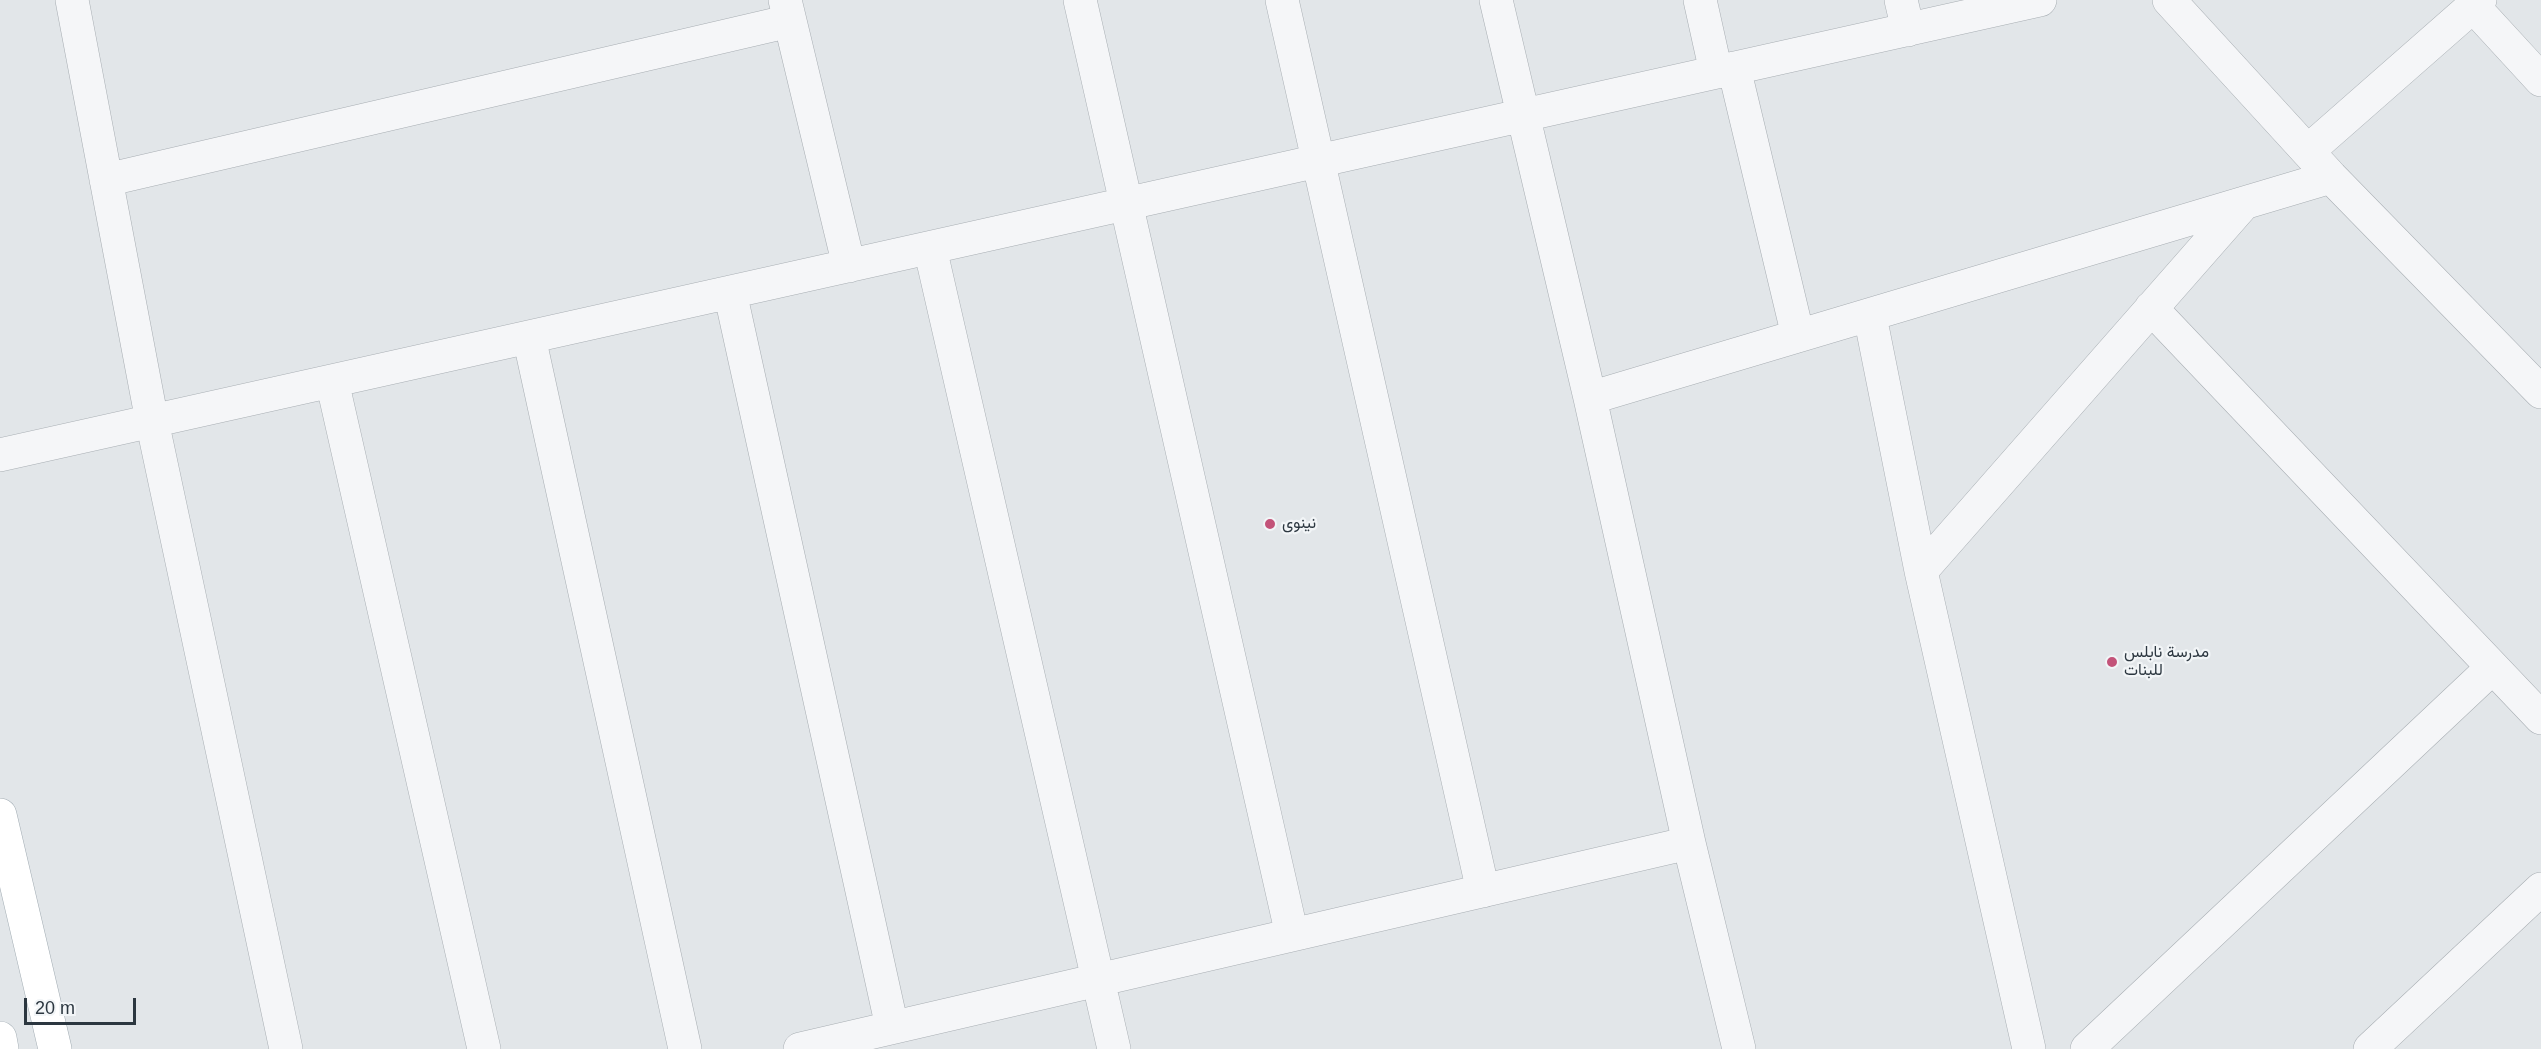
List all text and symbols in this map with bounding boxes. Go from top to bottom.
place label: نينوى [1282,514,1316,534]
marker: نينوى [1263,517,1277,531]
place label: مدرسة نابلس للبنات [2124,643,2209,681]
marker: مدرسة نابلس للبنات [2105,655,2119,669]
scale bar [27,986,140,1024]
text: 20 m [35,998,75,1018]

